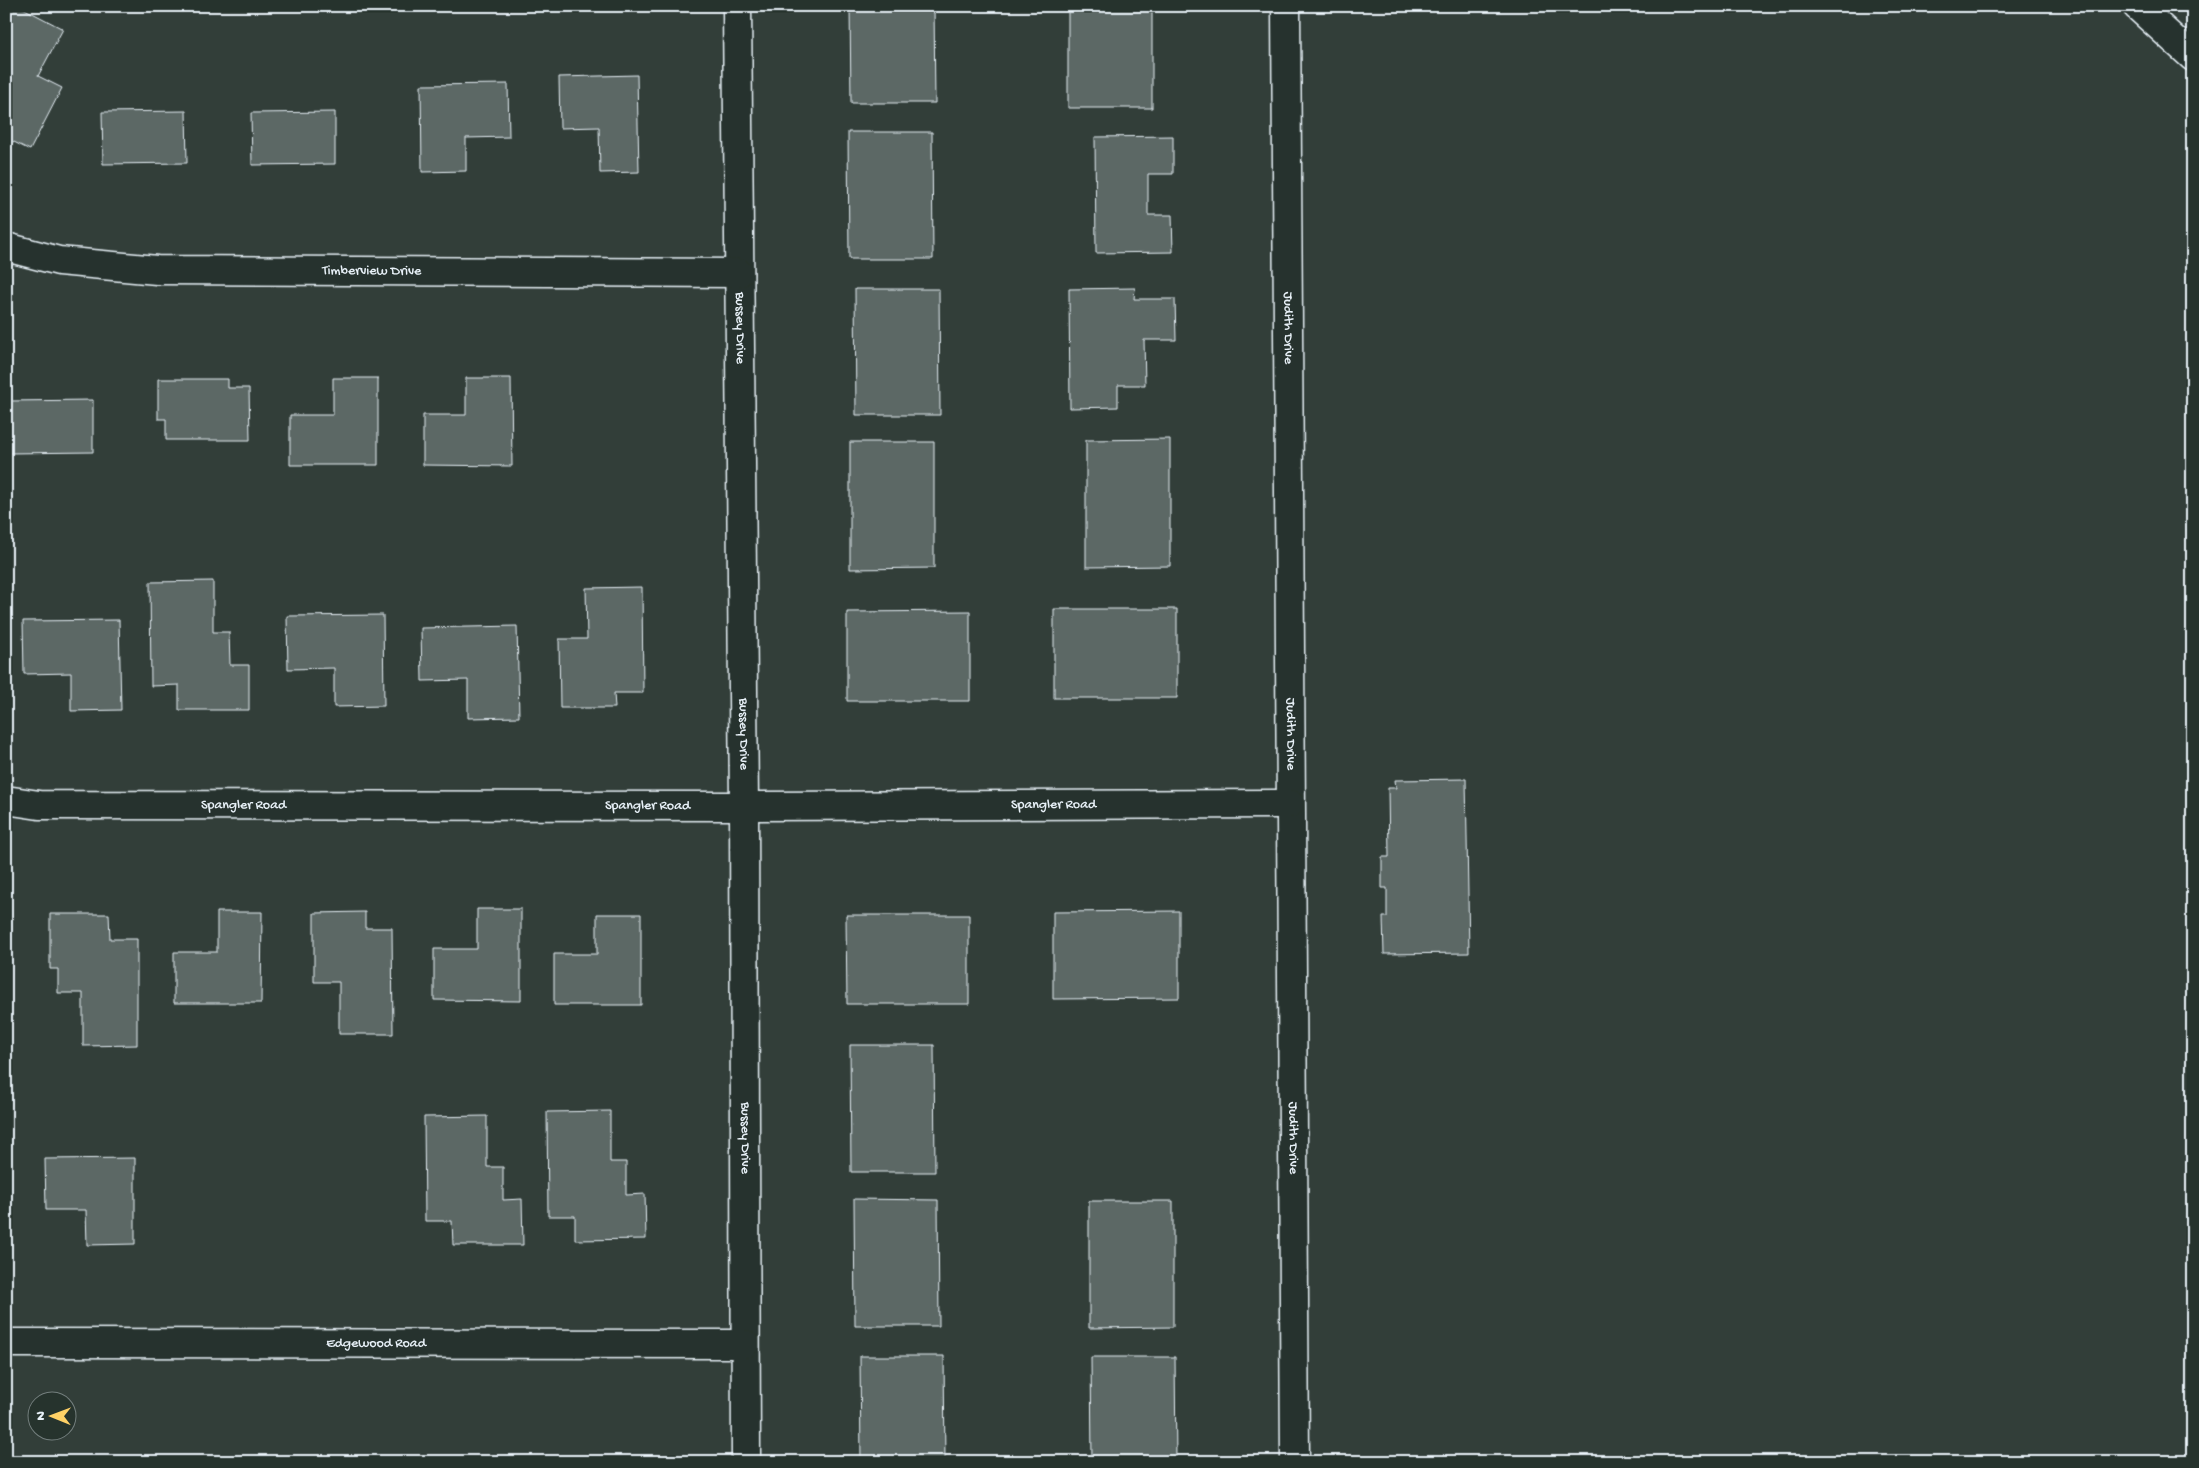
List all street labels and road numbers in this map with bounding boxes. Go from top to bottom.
street label: Timberview Drive [321,262,422,280]
street label: Bussey Drive [731,291,749,365]
street label: Judith Drive [1279,292,1297,365]
street label: Bussey Drive [735,697,752,771]
street label: Judith Drive [1282,698,1299,771]
street label: Spangler Road [1011,796,1098,814]
street label: Spangler Road [201,797,288,814]
street label: Spangler Road [605,797,692,814]
street label: Bussey Drive [736,1101,754,1175]
street label: Judith Drive [1284,1102,1302,1175]
street label: Edgewood Road [326,1335,428,1352]

